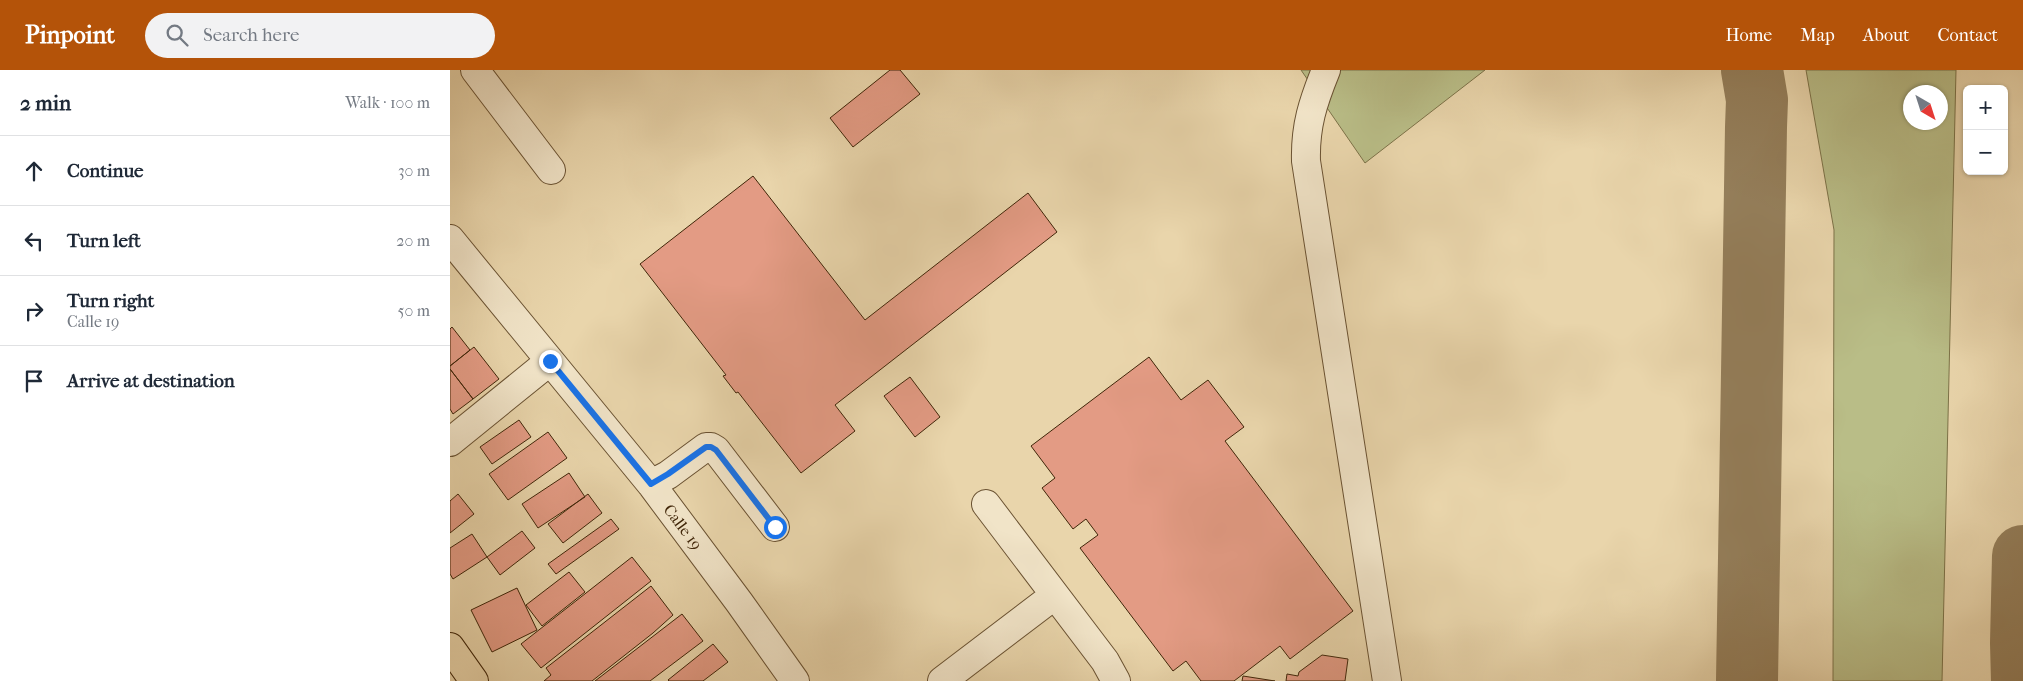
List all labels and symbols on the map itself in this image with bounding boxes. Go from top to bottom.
north arrow [1903,85,1948,130]
route end [539,350,562,373]
street label: Calle 19 [660,500,706,554]
route start [764,516,787,539]

